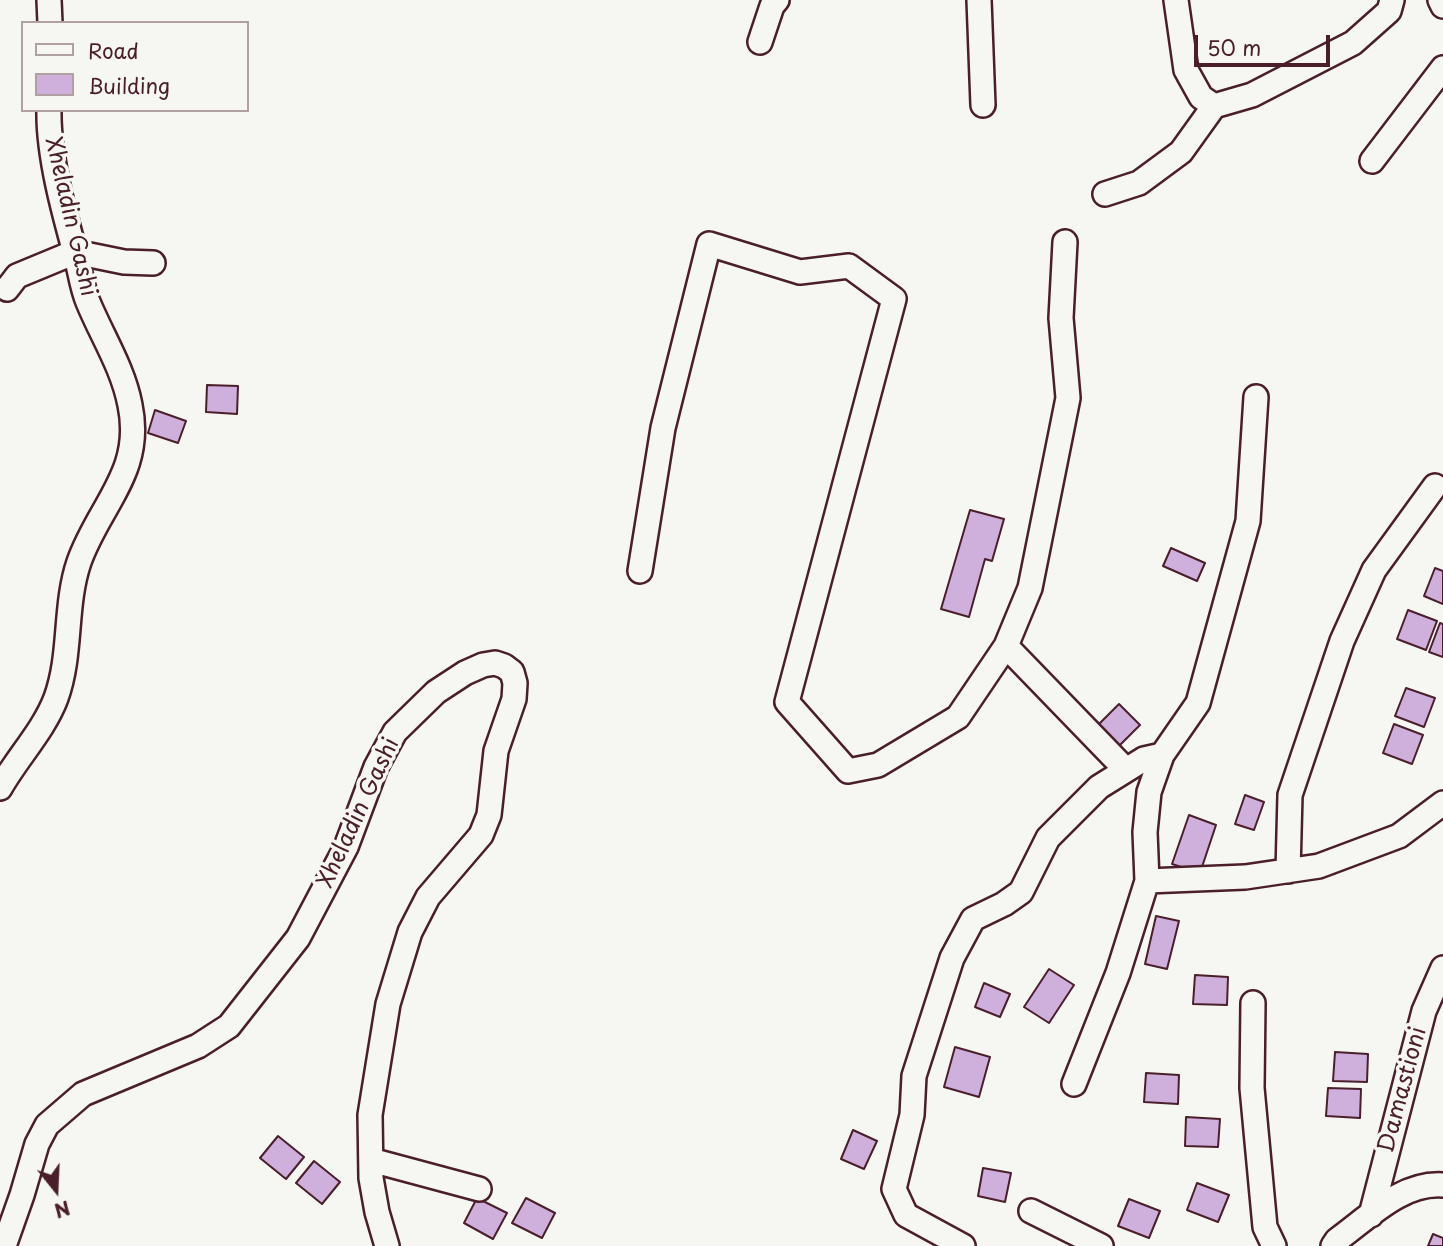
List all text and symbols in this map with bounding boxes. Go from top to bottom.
legend [21,21,248,112]
scale bar [1198,21,1334,65]
text: 50 m [1207,31,1261,63]
text: Road [88,34,139,66]
text: Building [88,69,170,101]
street label: Xheladin Gashi [38,135,102,299]
street label: Xheladin Gashi [312,734,406,892]
street label: Damastioni [1373,1024,1433,1156]
north arrow [21,1155,91,1225]
text: N [51,1194,74,1226]

